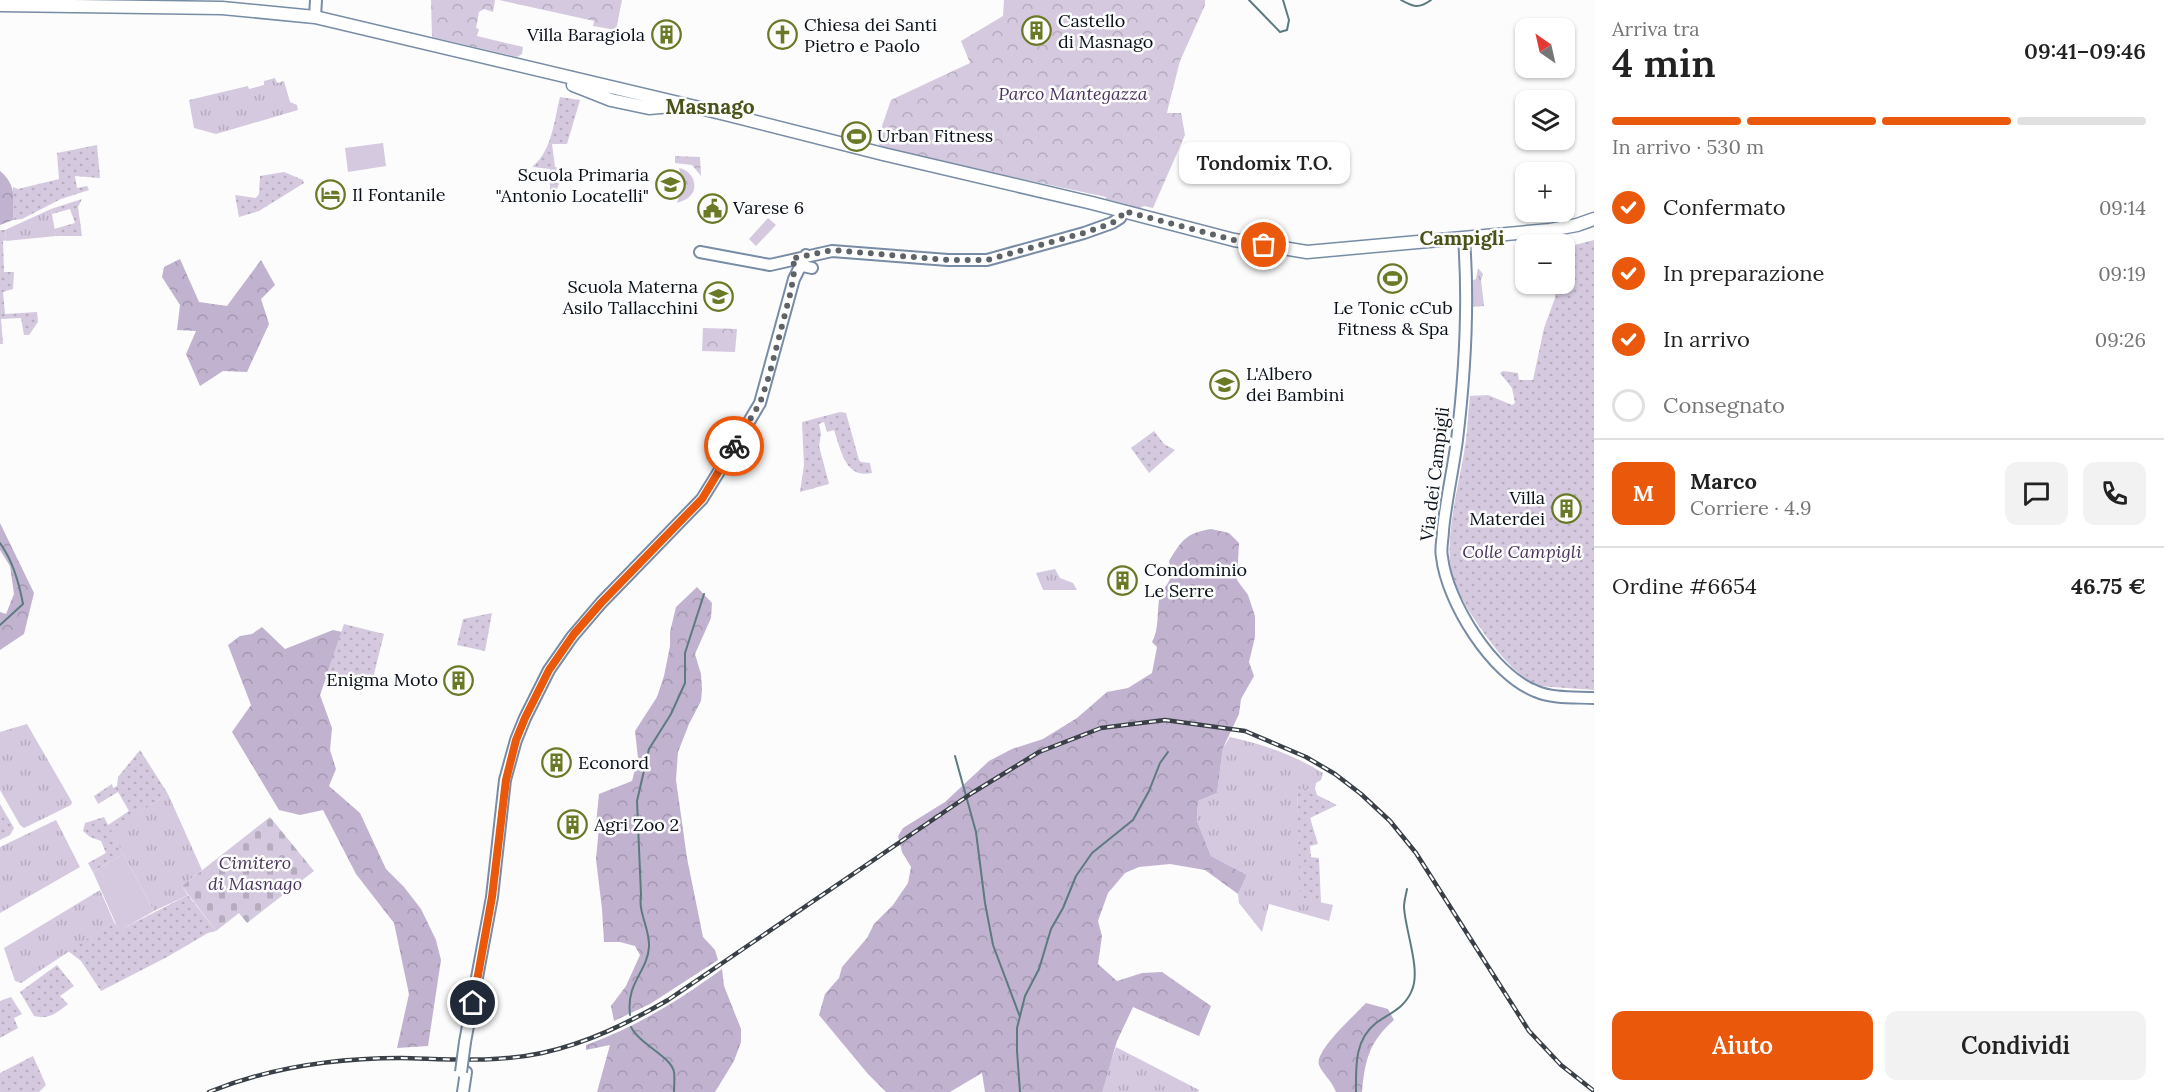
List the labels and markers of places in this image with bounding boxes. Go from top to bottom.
place label: Castello di Masnago [1058,9,1153,53]
place label: Chiesa dei Santi Pietro e Paolo [804,13,937,57]
building icon: Castello di Masnago [1021,15,1053,47]
building icon: Villa Baragiola [650,19,682,51]
church icon: Chiesa dei Santi Pietro e Paolo [767,19,799,51]
place label: Villa Baragiola [526,23,645,46]
sports icon: Urban Fitness [840,120,872,152]
place label: Urban Fitness [877,124,993,147]
callout: Tondomix T.O. [1178,143,1350,185]
place label: Scuola Primaria "Antonio Locatelli" [495,163,649,207]
school or university icon: Scuola Primaria "Antonio Locatelli" [654,169,686,201]
hotel icon: Il Fontanile [315,179,347,211]
place label: Il Fontanile [352,183,446,206]
public building icon: Varese 6 [696,192,728,224]
place label: Varese 6 [732,196,804,219]
pin [1238,219,1289,270]
sports icon: Le Tonic cCub Fitness & Spa [1377,263,1409,295]
place label: Scuola Materna Asilo Tallacchini [562,275,698,319]
school or university icon: Scuola Materna Asilo Tallacchini [703,281,735,313]
place label: Le Tonic cCub Fitness & Spa [1333,296,1453,340]
place label: L'Albero dei Bambini [1246,362,1344,406]
school or university icon: L'Albero dei Bambini [1209,368,1241,400]
place label: Villa Materdei [1469,486,1545,530]
building icon: Villa Materdei [1550,492,1582,524]
place label: Condominio Le Serre [1144,558,1247,602]
building icon: Condominio Le Serre [1107,564,1139,596]
building icon: Enigma Moto [443,664,475,696]
place label: Enigma Moto [326,668,438,691]
building icon: Econord [541,747,573,779]
place label: Econord [578,751,649,774]
building icon: Agri Zoo 2 [557,809,589,841]
place label: Agri Zoo 2 [593,813,679,836]
pin [447,977,498,1028]

